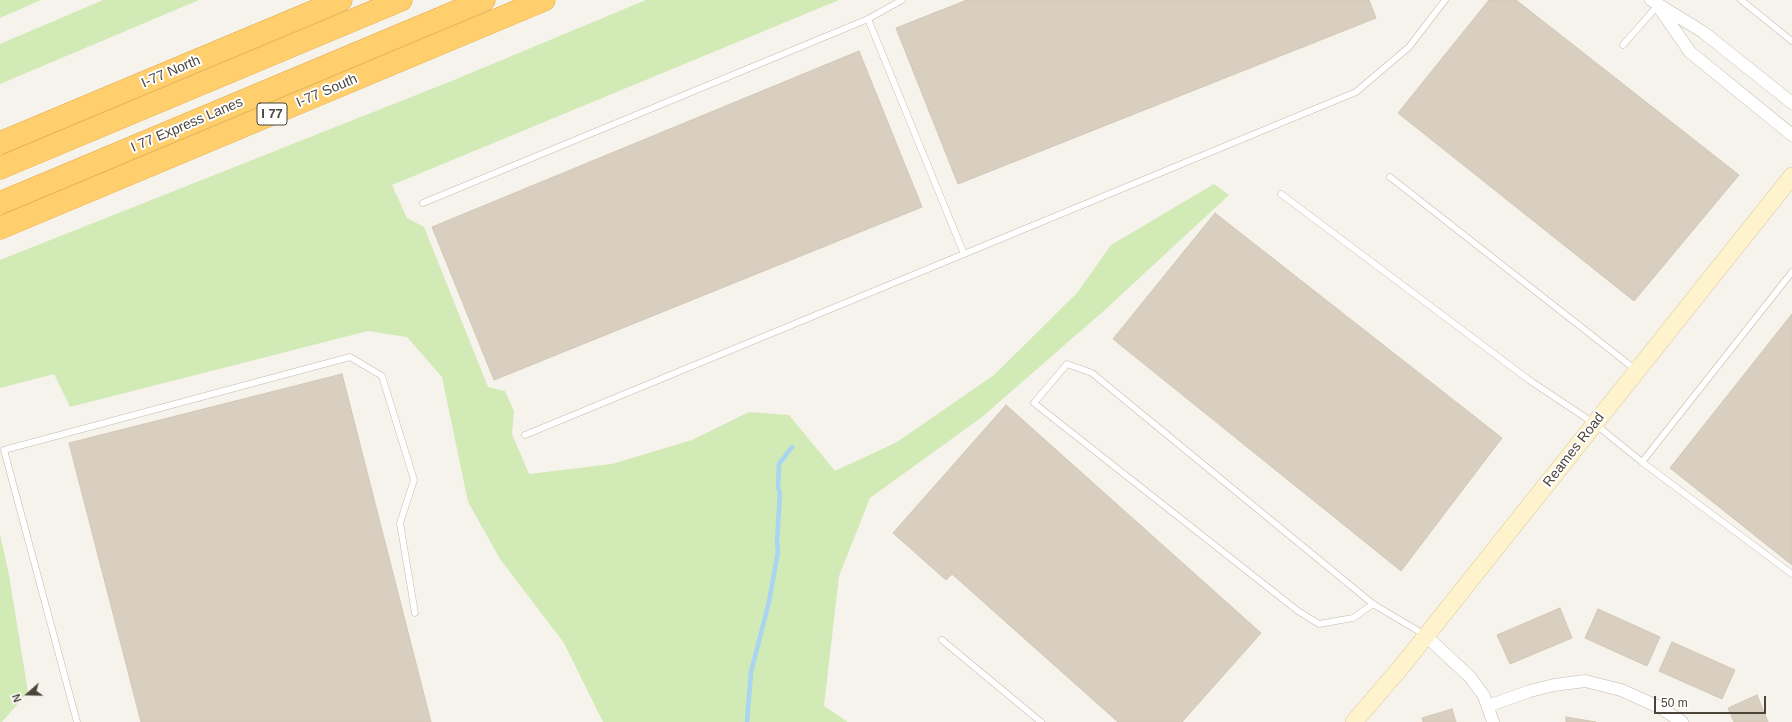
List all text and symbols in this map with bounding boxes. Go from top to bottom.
street label: I-77 North [139,52,203,92]
street label: I-77 South [294,71,360,111]
street label: I 77 Express Lanes [129,94,245,156]
road number: I 77 [257,103,287,125]
street label: Reames Road [1540,410,1608,490]
north arrow [8,674,48,714]
scale bar [1656,688,1768,714]
text: N [10,692,24,704]
text: 50 m [1661,696,1688,710]

